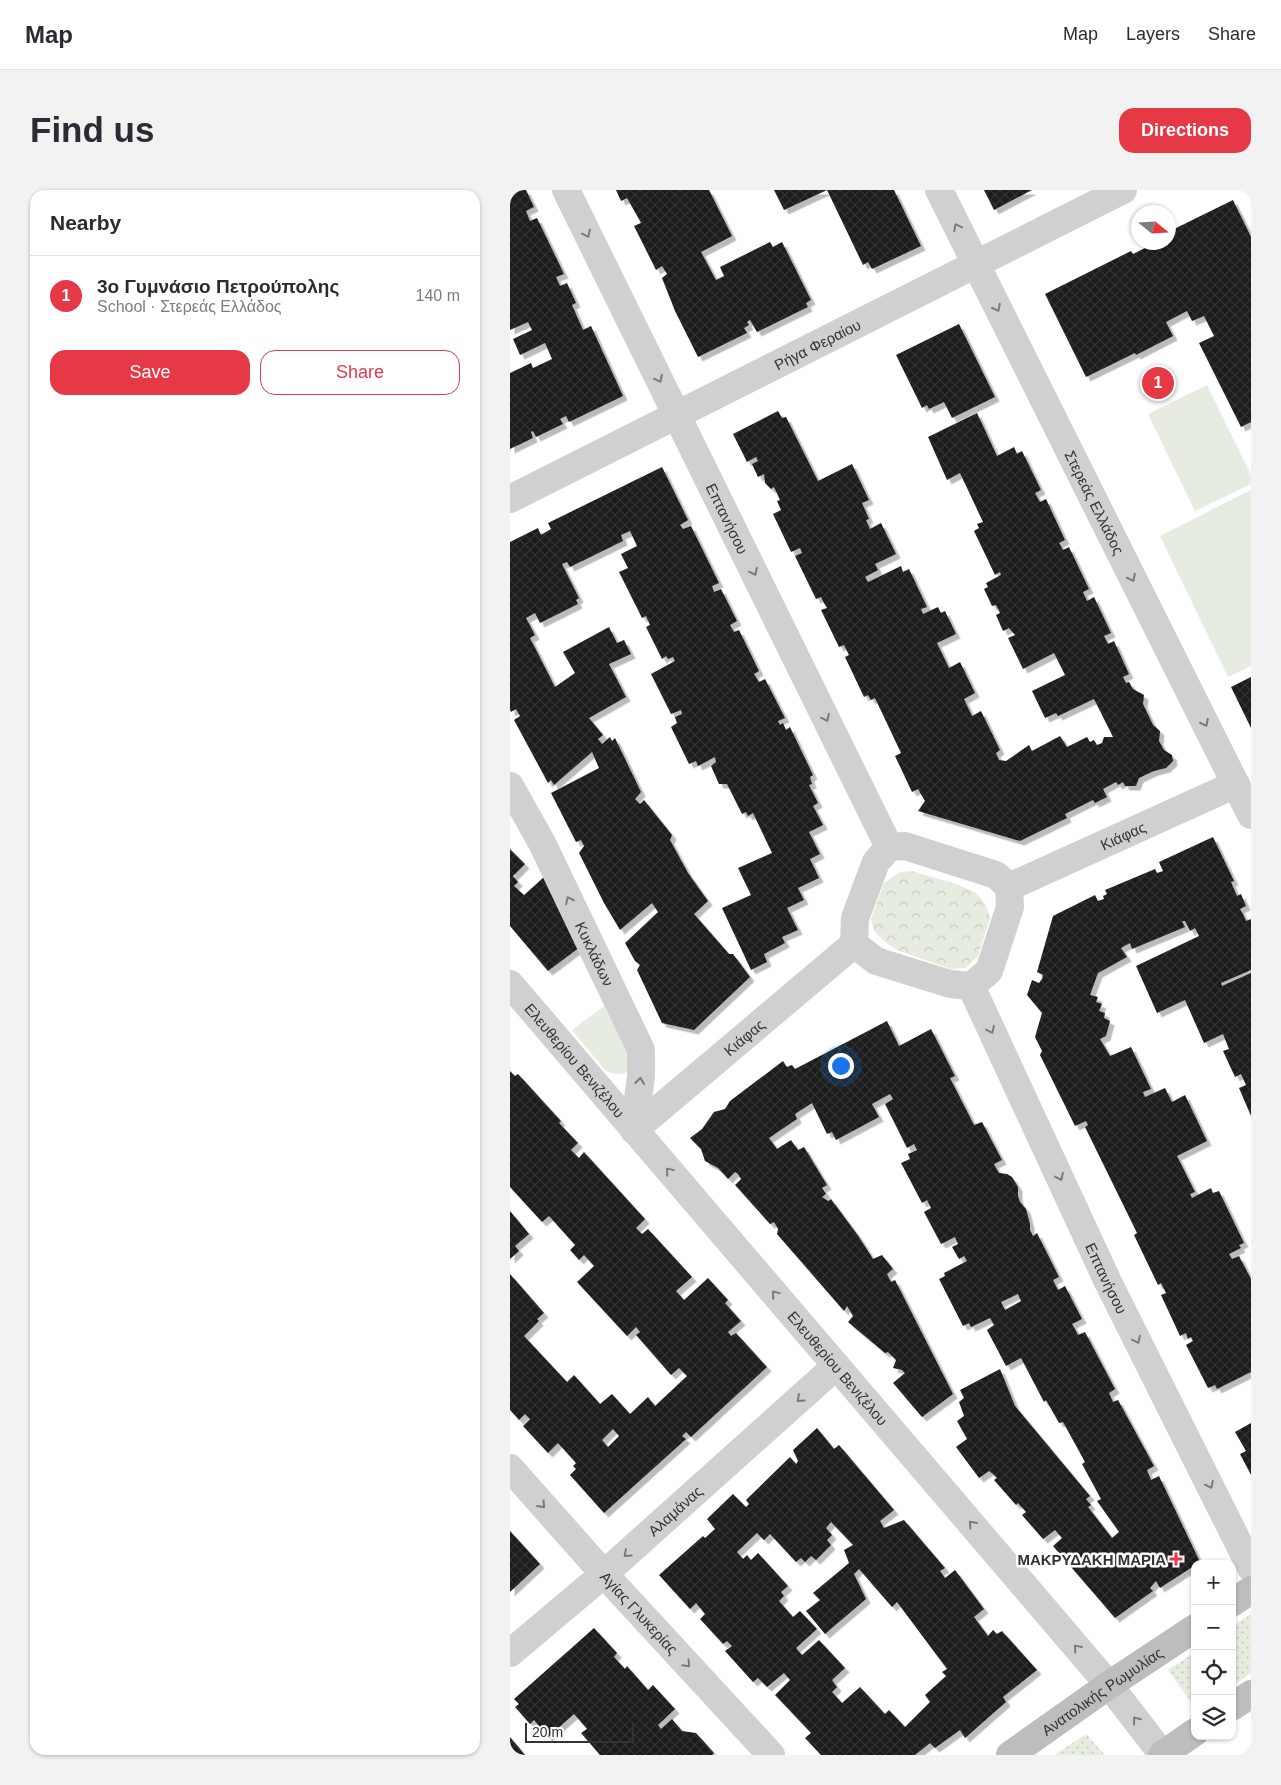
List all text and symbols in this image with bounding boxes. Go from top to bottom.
text: Map [25,21,73,48]
text: Map [1063,24,1098,44]
text: Layers [1126,24,1180,44]
text: Share [1208,24,1256,44]
button: Directions [1119,108,1251,153]
text: Find us [30,110,154,149]
north arrow [1131,205,1176,250]
text: Nearby [50,211,121,234]
one-way arrow [953,223,963,232]
one-way arrow [581,229,591,238]
text: 3ο Γυμνάσιο Πετρούπολης [97,276,339,297]
text: 1 [62,287,70,304]
text: 140 m [416,287,460,304]
text: School · Στερεάς Ελλάδος [97,298,282,315]
one-way arrow [991,303,1001,312]
street label: Ρήγα Φεραίου [771,315,863,373]
button: Save [50,350,250,395]
button: Share [260,350,460,395]
pin: 1 [1142,364,1174,402]
one-way arrow [653,374,663,383]
street label: Στερεάς Ελλάδος [1062,448,1128,557]
street label: Επτανήσου [703,480,752,556]
one-way arrow [748,567,758,576]
one-way arrow [1126,573,1137,582]
one-way arrow [820,713,830,722]
one-way arrow [1199,718,1209,727]
street label: Κιάφας [1098,818,1148,853]
one-way arrow [565,896,576,905]
street label: Κυκλάδων [572,919,618,989]
street label: Ελευθερίου Βενιζέλου [521,999,628,1121]
street label: Κιάφας [720,1015,768,1059]
one-way arrow [985,1025,996,1034]
your location [828,1053,854,1079]
one-way arrow [635,1077,646,1085]
one-way arrow [667,1168,675,1177]
one-way arrow [1053,1172,1064,1181]
street label: Επτανήσου [1082,1240,1131,1316]
one-way arrow [772,1291,781,1300]
street label: Ελευθερίου Βενιζέλου [785,1307,892,1428]
one-way arrow [1131,1335,1141,1344]
one-way arrow [796,1393,805,1402]
one-way arrow [1203,1480,1214,1489]
street label: Αλαμάνας [644,1482,705,1539]
one-way arrow [537,1499,546,1508]
one-way arrow [968,1521,977,1530]
one-way arrow [623,1548,632,1557]
place label: ΜΑΚΡΥΔΑΚΗ ΜΑΡΙΑ [1017,1551,1166,1568]
marker: ΜΑΚΡΥΔΑΚΗ ΜΑΡΙΑ [1170,1553,1182,1565]
map controls [1191,1560,1236,1740]
button: + [1191,1560,1236,1605]
street label: Αγίας Γλυκερίας [597,1568,682,1657]
button: − [1191,1605,1236,1650]
street label: Ανατολικής Ρωμυλίας [1038,1643,1166,1739]
one-way arrow [1074,1645,1083,1654]
button: locate [1191,1650,1236,1695]
one-way arrow [681,1658,690,1667]
button: layers [1191,1695,1236,1740]
one-way arrow [1133,1717,1141,1726]
scale bar [525,1720,634,1743]
text: 20 m [532,1724,563,1740]

